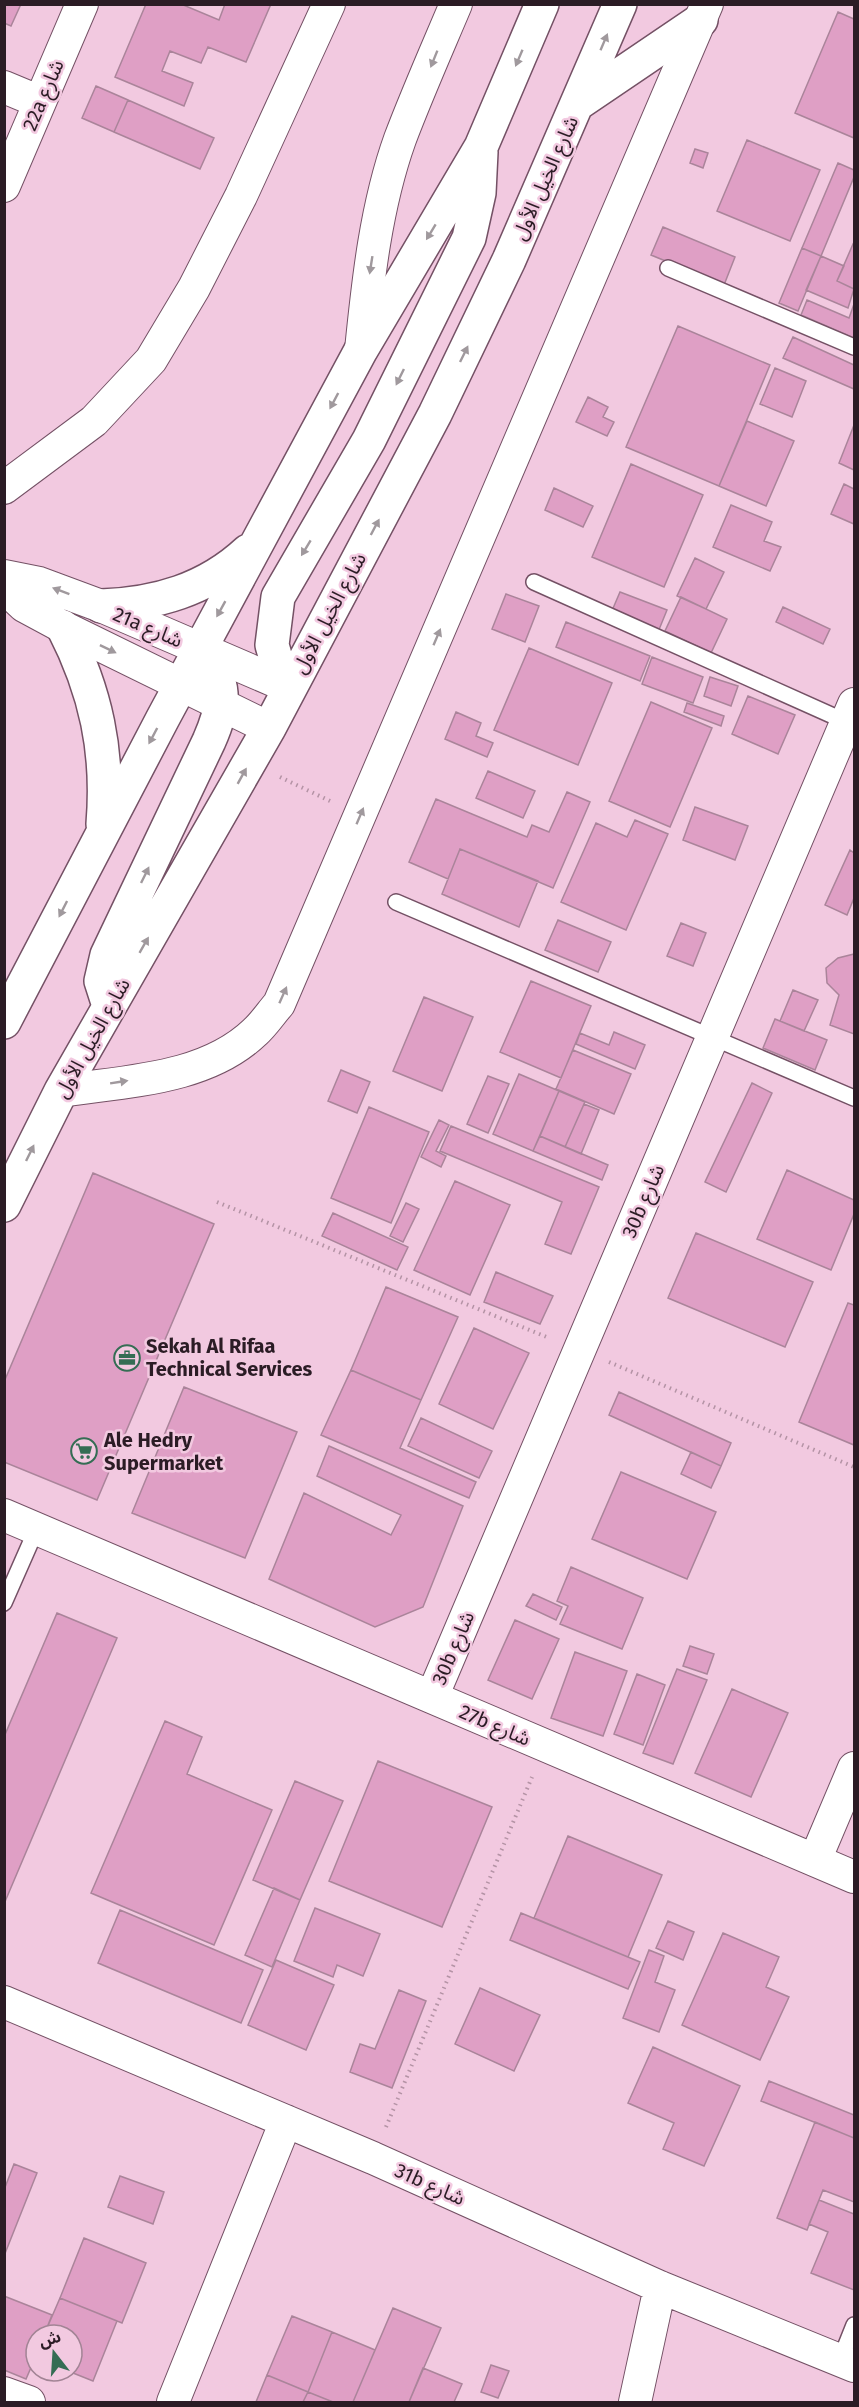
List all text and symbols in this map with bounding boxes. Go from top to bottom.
one-way arrow [599,32,609,50]
one-way arrow [429,50,439,68]
one-way arrow [514,50,524,68]
street label: 22a شارع [17,56,71,135]
street label: شارع الخيل الأول [507,112,586,245]
one-way arrow [426,224,436,241]
one-way arrow [367,255,376,274]
one-way arrow [459,345,468,362]
one-way arrow [395,369,404,386]
one-way arrow [329,393,339,410]
one-way arrow [370,518,380,535]
one-way arrow [301,540,312,556]
street label: شارع الخيل الأول [287,548,374,679]
one-way arrow [52,586,70,596]
one-way arrow [216,601,226,618]
street label: 21a شارع [108,602,186,655]
one-way arrow [432,627,442,645]
one-way arrow [99,644,116,653]
one-way arrow [148,727,158,744]
one-way arrow [237,767,247,784]
one-way arrow [355,806,365,824]
one-way arrow [141,866,150,883]
one-way arrow [58,900,68,917]
one-way arrow [139,937,150,953]
street label: شارع الخيل الأول [49,974,138,1104]
one-way arrow [278,986,287,1003]
one-way arrow [109,1077,128,1086]
one-way arrow [26,1144,35,1161]
street label: 30b شارع [617,1161,672,1242]
place label: Sekah Al Rifaa Technical Services [146,1334,312,1381]
office icon: Sekah Al Rifaa Technical Services [112,1343,142,1373]
place label: Ale Hedry Supermarket [103,1428,224,1475]
supermarket icon: Ale Hedry Supermarket [69,1436,99,1466]
street label: 30b شارع [427,1608,482,1689]
street label: 27b شارع [455,1699,534,1753]
street label: 31b شارع [390,2158,469,2213]
north arrow [24,2323,84,2383]
text: ش [37,2327,63,2351]

